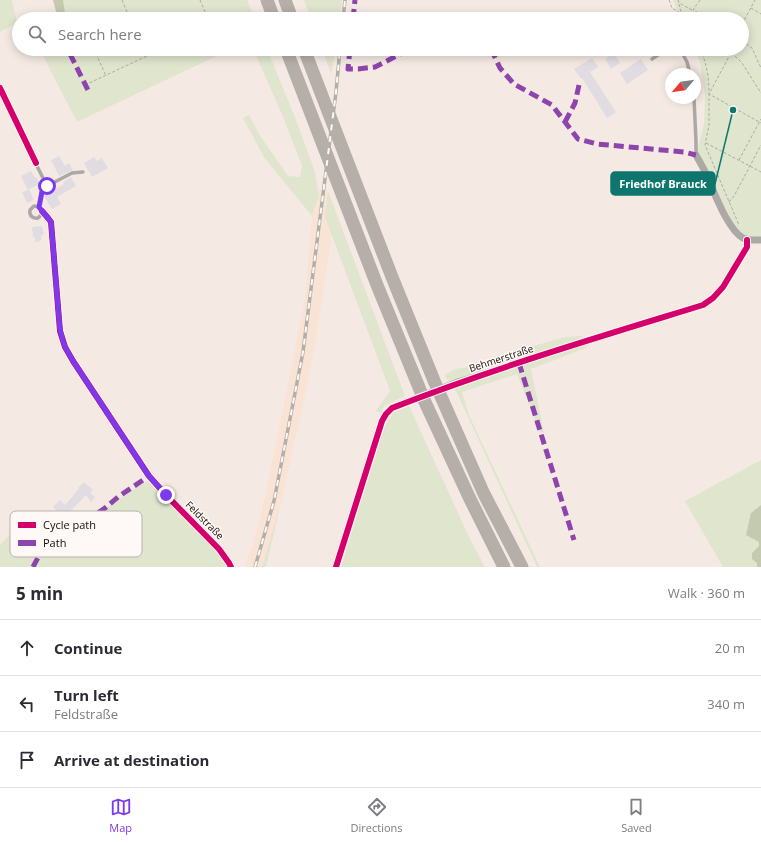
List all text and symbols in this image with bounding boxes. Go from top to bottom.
search box [12,12,749,56]
icon: search [26,23,48,45]
text: Search here [58,24,142,44]
north arrow [665,68,701,104]
callout: Friedhof Brauck [611,172,715,195]
text: Friedhof Brauck [619,176,707,191]
route start [38,177,56,195]
street label: Behmerstraße [467,341,535,375]
route end [157,486,175,504]
street label: Feldstraße [183,498,228,543]
legend [10,511,142,557]
text: Cycle path [43,517,96,532]
text: Path [43,535,66,550]
text: 5 min [16,582,63,605]
text: Walk · 360 m [668,584,745,602]
icon: ahead [16,637,38,659]
text: Continue [54,638,122,658]
text: 20 m [715,639,745,657]
text: Turn left [54,685,119,705]
icon: left [16,693,38,715]
text: 340 m [707,695,745,713]
text: Feldstraße [54,705,118,723]
icon: arrive [16,749,38,771]
text: Arrive at destination [54,750,209,770]
tab: Map [109,796,132,835]
tab: Directions [351,796,403,835]
tab: Saved [621,796,652,835]

